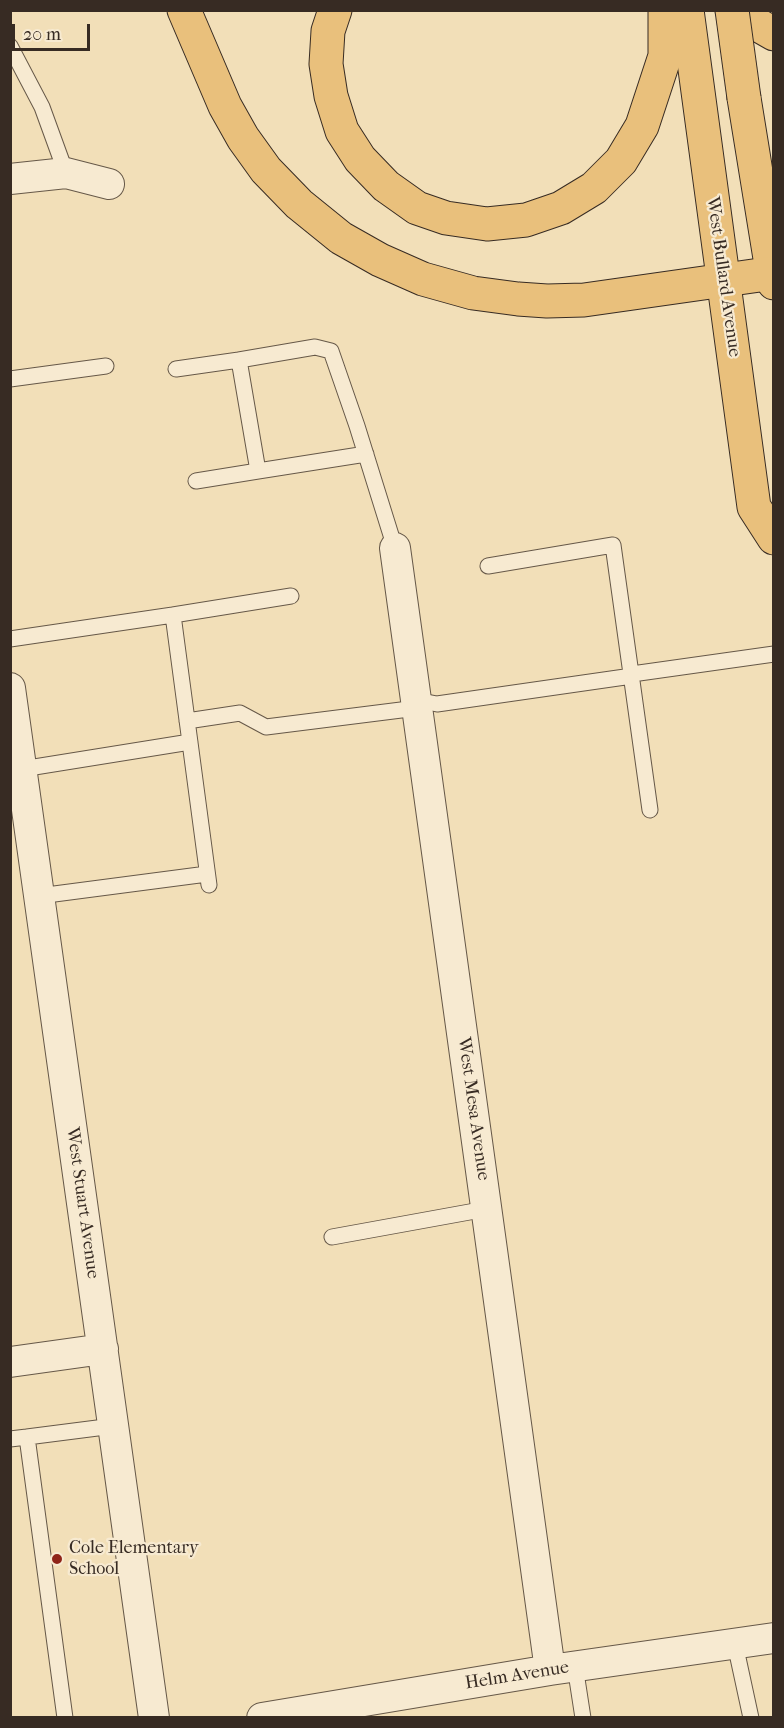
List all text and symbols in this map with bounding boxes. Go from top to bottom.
scale bar [15,12,93,50]
text: 20 m [23,24,61,45]
street label: West Bullard Avenue [701,195,745,359]
street label: West Mesa Avenue [452,1036,494,1182]
street label: West Stuart Avenue [61,1126,103,1280]
place label: Cole Elementary School [69,1538,199,1580]
marker: Cole Elementary School [50,1552,64,1566]
street label: Helm Avenue [464,1657,570,1695]

